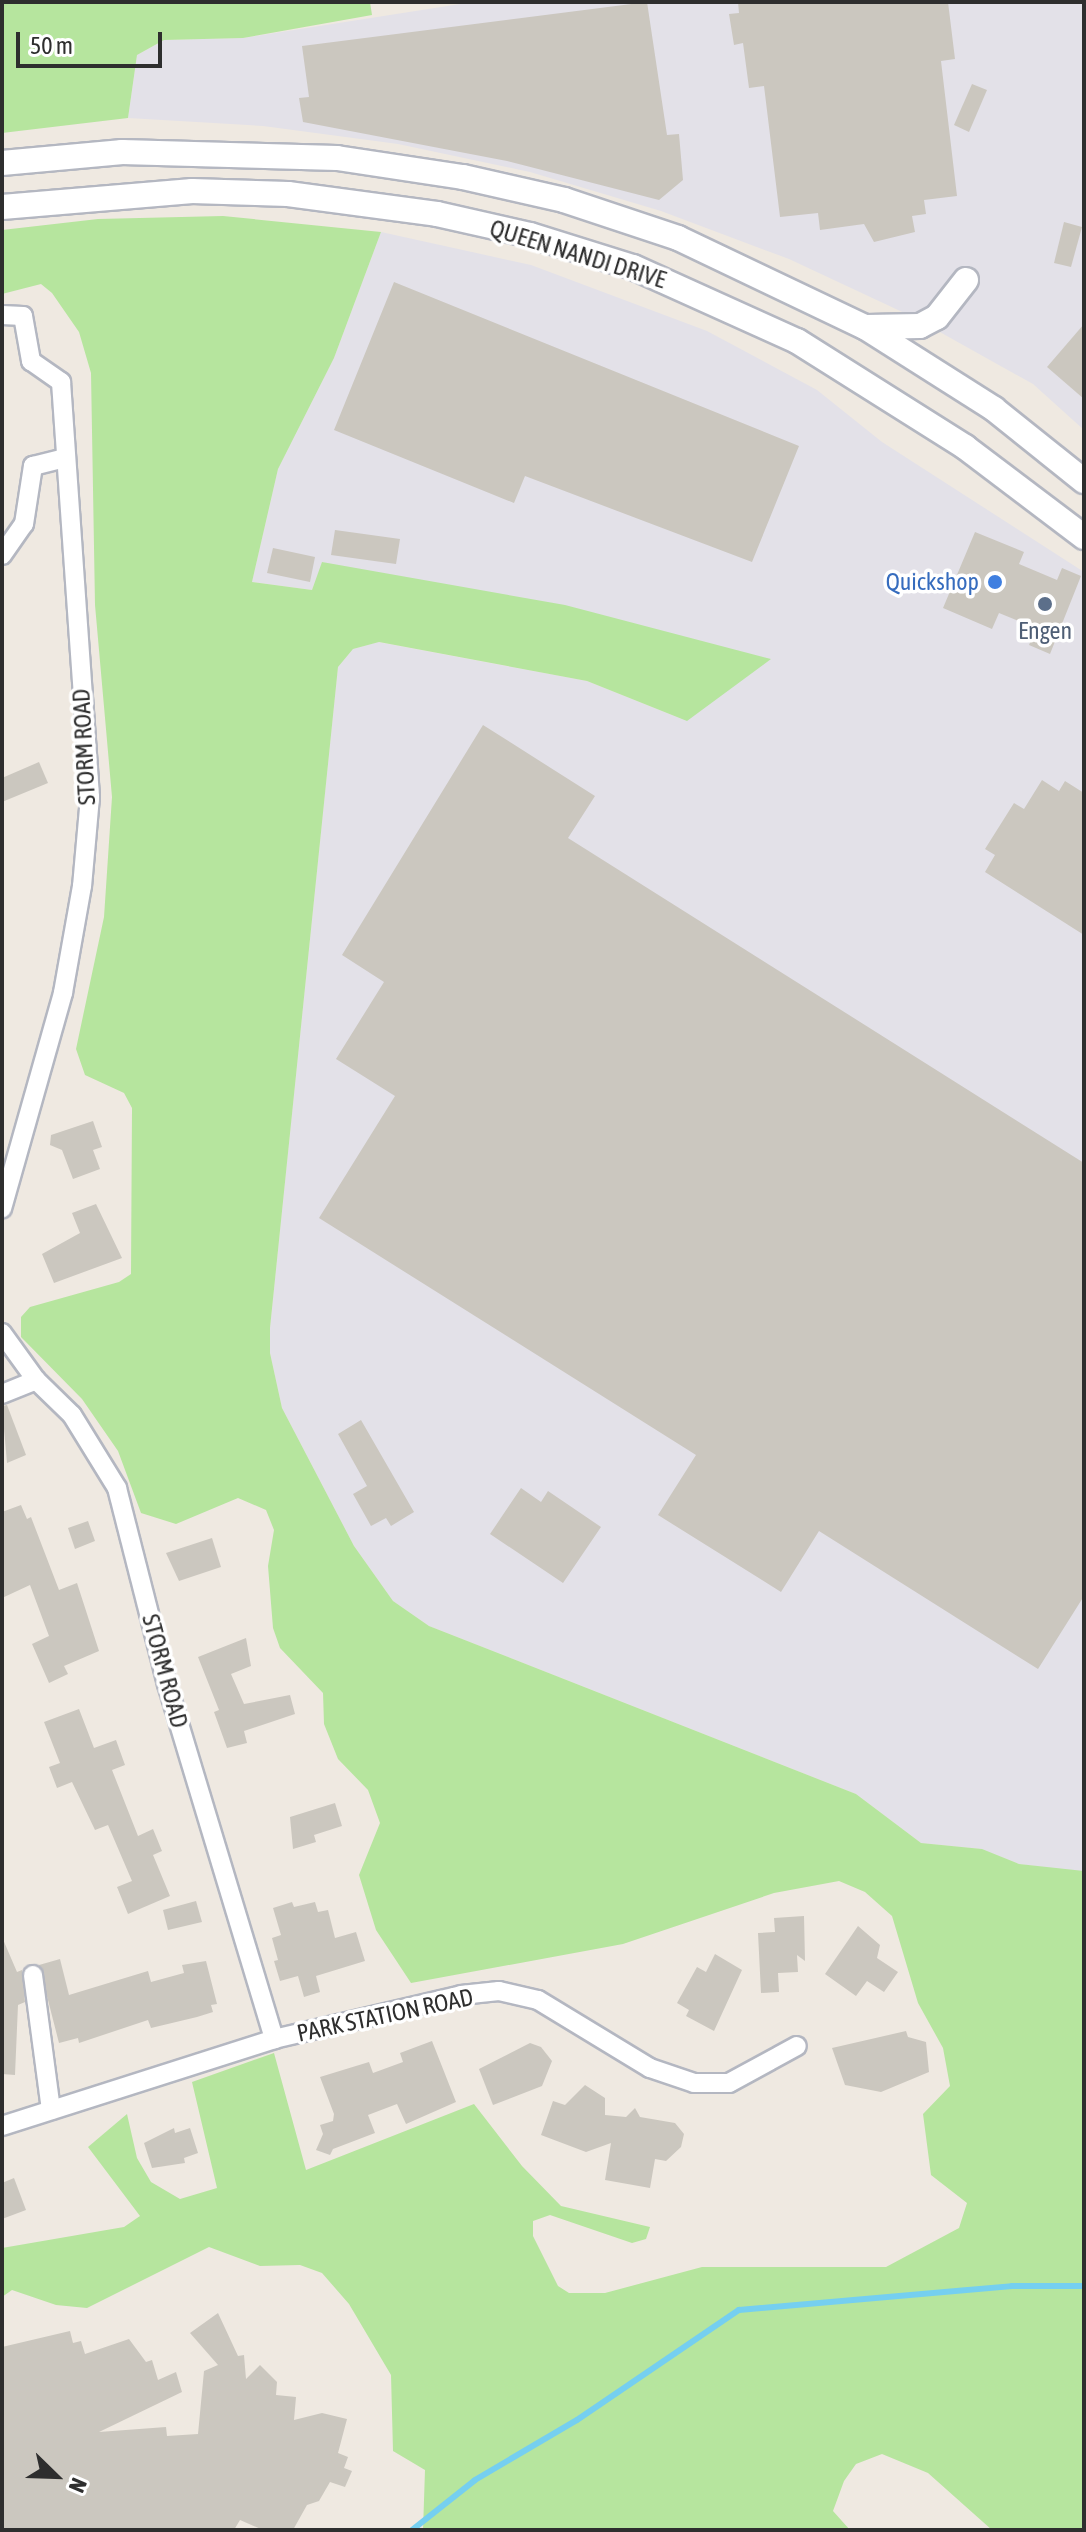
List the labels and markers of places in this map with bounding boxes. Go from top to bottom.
place label: Quickshop [886,568,979,596]
marker: Quickshop [986,573,1004,591]
marker: Engen [1036,595,1054,613]
place label: Engen [1018,617,1072,645]

